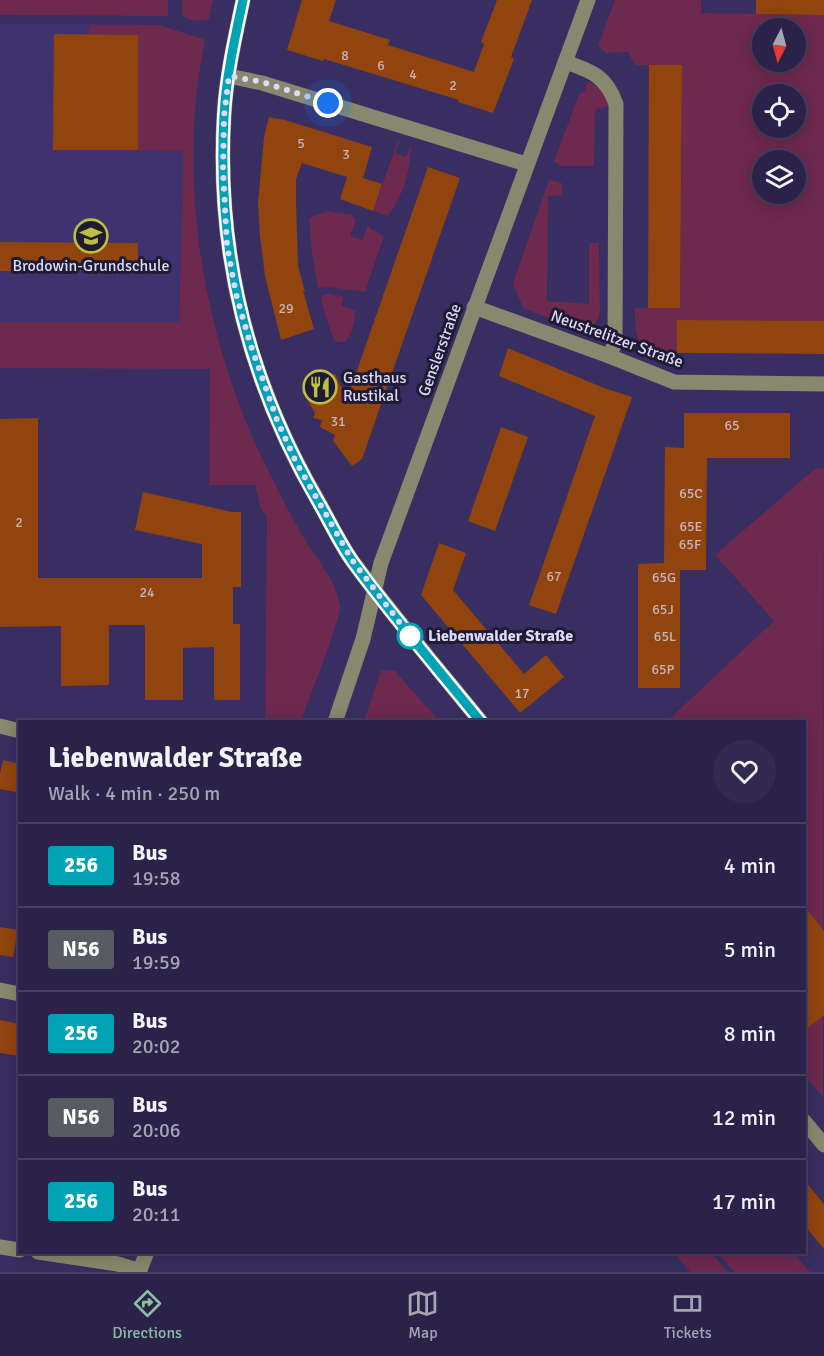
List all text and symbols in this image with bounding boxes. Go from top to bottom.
north arrow [752,18,806,72]
map controls [752,18,806,204]
house number: 8 [341,47,349,64]
house number: 6 [377,57,385,74]
house number: 4 [409,66,417,83]
house number: 2 [449,77,457,94]
button: locate [752,84,806,138]
your location [313,88,343,118]
house number: 5 [297,135,305,152]
house number: 3 [342,146,350,163]
button: layers [752,150,806,204]
school or university icon: Brodowin-Grundschule [73,218,109,254]
place label: Brodowin-Grundschule [12,256,170,276]
house number: 29 [278,300,294,317]
street label: Genslerstraße [414,301,466,399]
street label: Neustrelitzer Straße [548,306,686,372]
place label: Gasthaus Rustikal [343,368,407,406]
restaurant icon: Gasthaus Rustikal [302,369,338,405]
house number: 31 [330,413,346,430]
house number: 65 [724,417,740,434]
house number: 65C [679,485,703,502]
house number: 2 [15,514,23,531]
house number: 65E [679,518,703,535]
house number: 65F [679,536,701,553]
house number: 67 [546,568,562,585]
house number: 65G [652,569,676,586]
house number: 24 [139,584,155,601]
house number: 65J [652,601,674,618]
marker: Liebenwalder Straße [397,623,423,649]
place label: Liebenwalder Straße [428,626,573,646]
house number: 65L [654,628,676,645]
house number: 65P [651,661,675,678]
house number: 17 [514,685,530,702]
button: heart [713,740,776,803]
text: Liebenwalder Straße [48,741,302,775]
text: Walk · 4 min · 250 m [48,781,220,806]
text: Bus [132,839,167,866]
text: 256 [64,852,98,878]
text: 4 min [724,852,776,879]
text: 19:58 [132,866,181,891]
text: Bus [132,923,167,950]
text: N56 [62,936,100,962]
text: 5 min [724,936,776,963]
text: 19:59 [132,950,181,975]
text: Bus [132,1007,167,1034]
text: 256 [64,1020,98,1046]
text: 8 min [724,1020,776,1047]
text: 20:02 [132,1034,181,1059]
text: Bus [132,1091,167,1118]
text: N56 [62,1104,100,1130]
text: 12 min [712,1104,776,1131]
text: 20:06 [132,1118,181,1143]
text: Bus [132,1175,167,1202]
text: 256 [64,1188,98,1214]
text: 17 min [712,1188,776,1215]
text: 20:11 [132,1202,181,1227]
tab: Directions [112,1287,182,1343]
tab: Map [406,1287,439,1343]
tab: Tickets [664,1287,712,1343]

